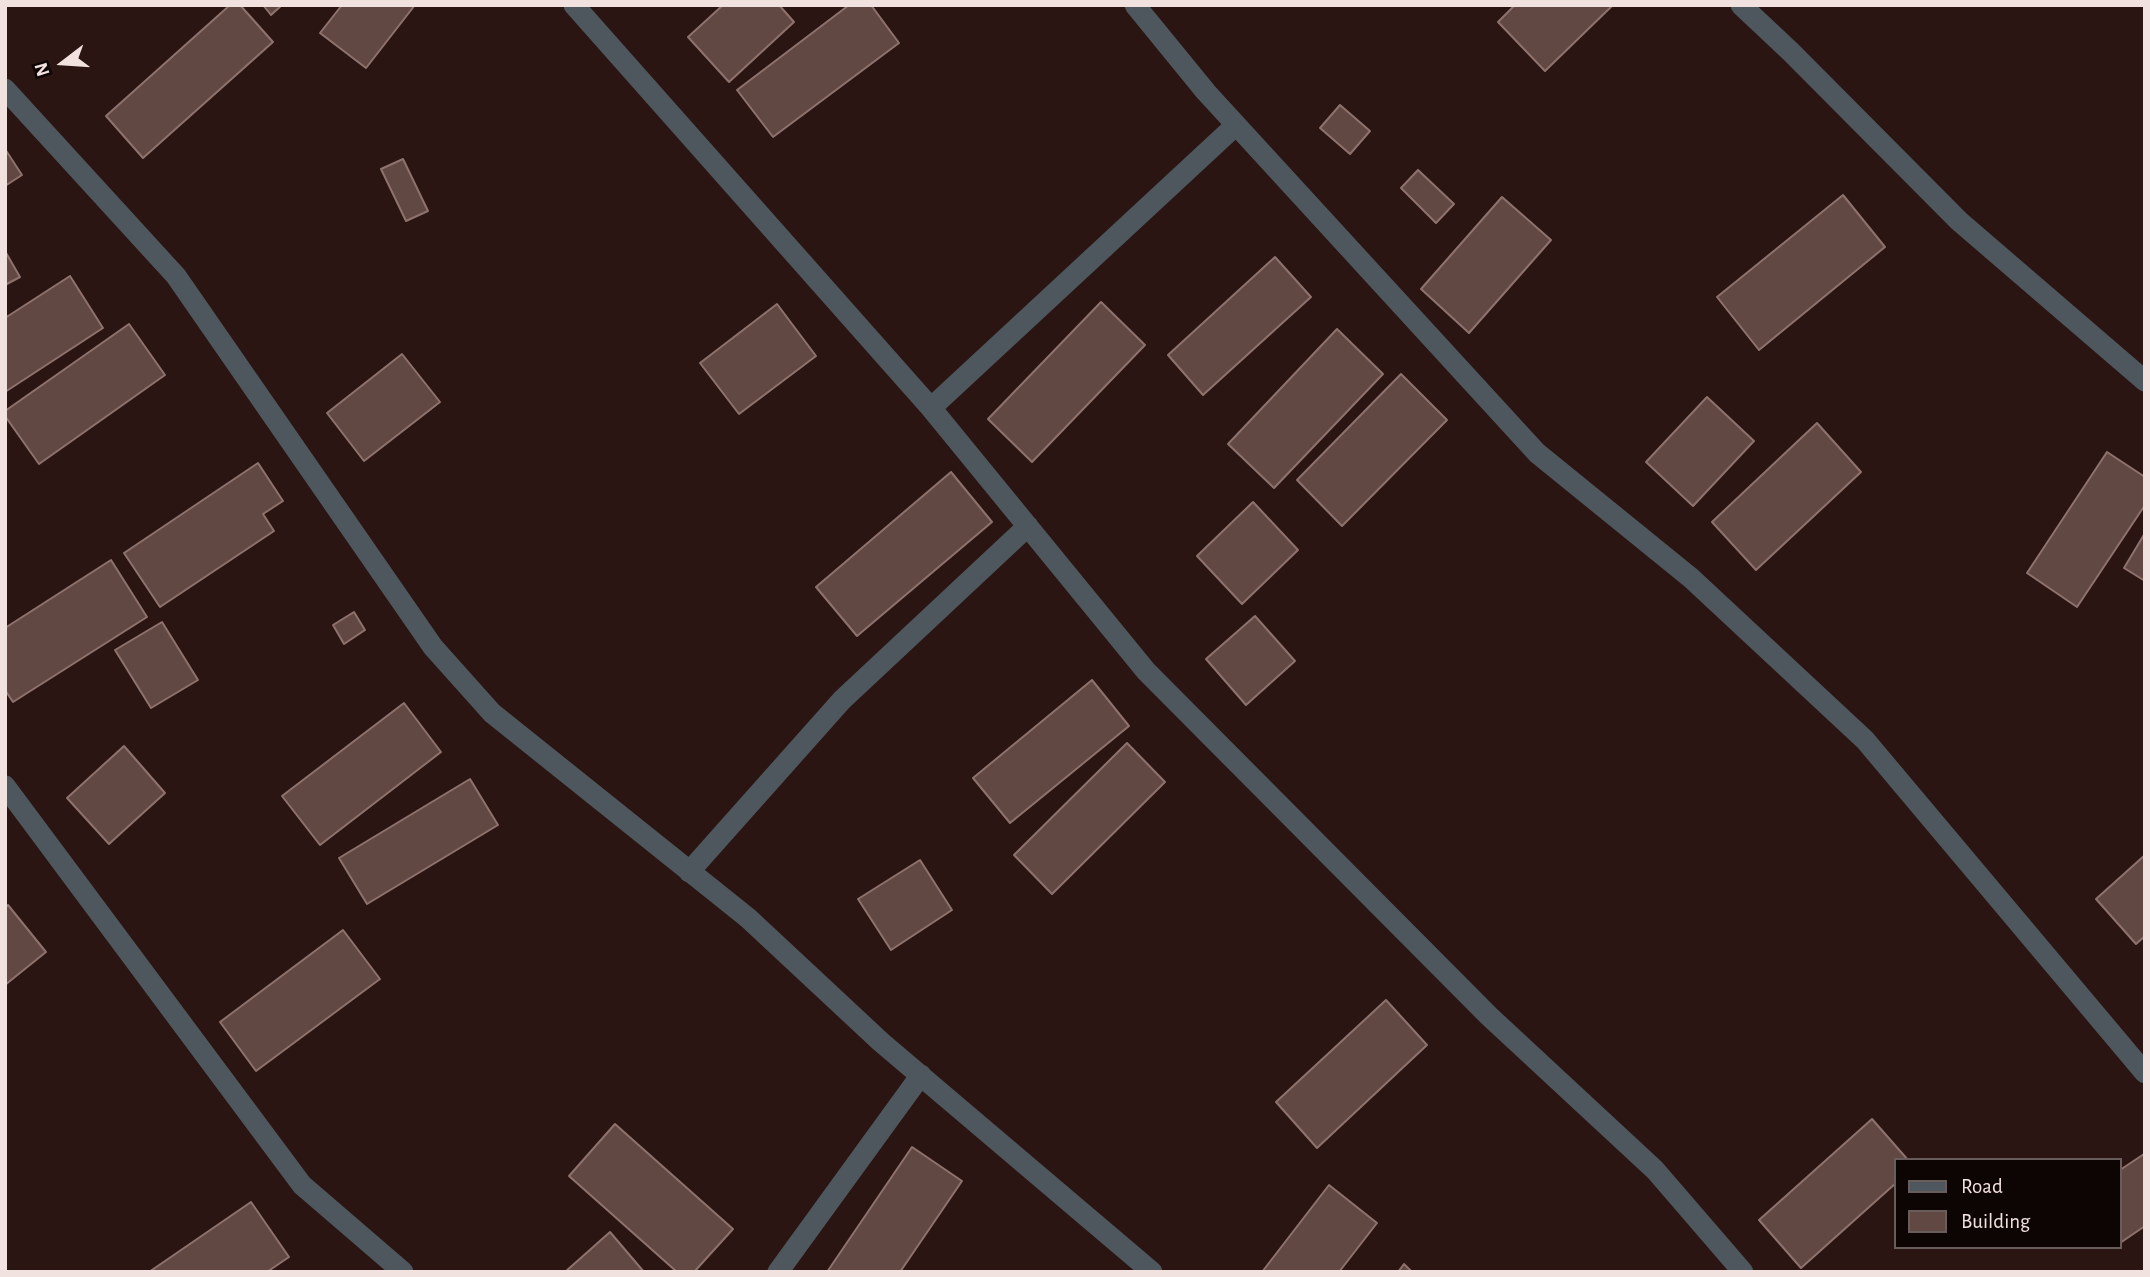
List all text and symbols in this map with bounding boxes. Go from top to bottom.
north arrow [28,28,98,98]
text: N [31,60,53,78]
legend [1895,1158,2122,1249]
text: Road [1961,1176,2003,1197]
text: Building [1961,1211,2030,1232]

